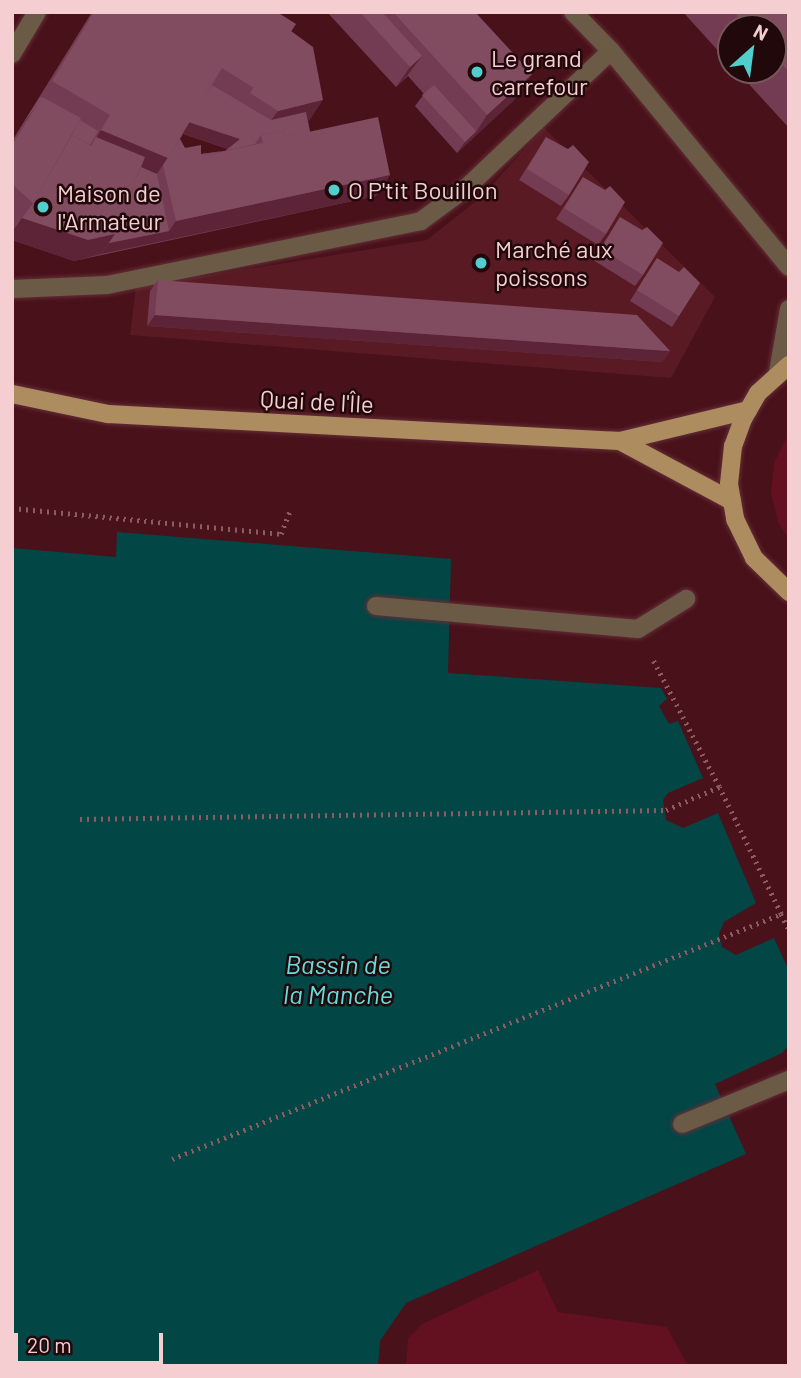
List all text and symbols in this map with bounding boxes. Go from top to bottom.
north arrow [717,14,787,84]
text: N [750,19,772,45]
place label: Le grand carrefour [491,44,588,100]
marker: Le grand carrefour [469,64,485,80]
place label: O P'tit Bouillon [348,176,498,204]
place label: Maison de l'Armateur [57,179,162,235]
marker: O P'tit Bouillon [326,182,342,198]
marker: Maison de l'Armateur [35,199,51,215]
place label: Marché aux poissons [495,235,612,291]
marker: Marché aux poissons [473,255,489,271]
street label: Quai de l'Île [259,384,375,418]
water label: Bassin de la Manche [283,948,393,1010]
scale bar [18,1318,166,1362]
text: 20 m [27,1332,72,1357]

